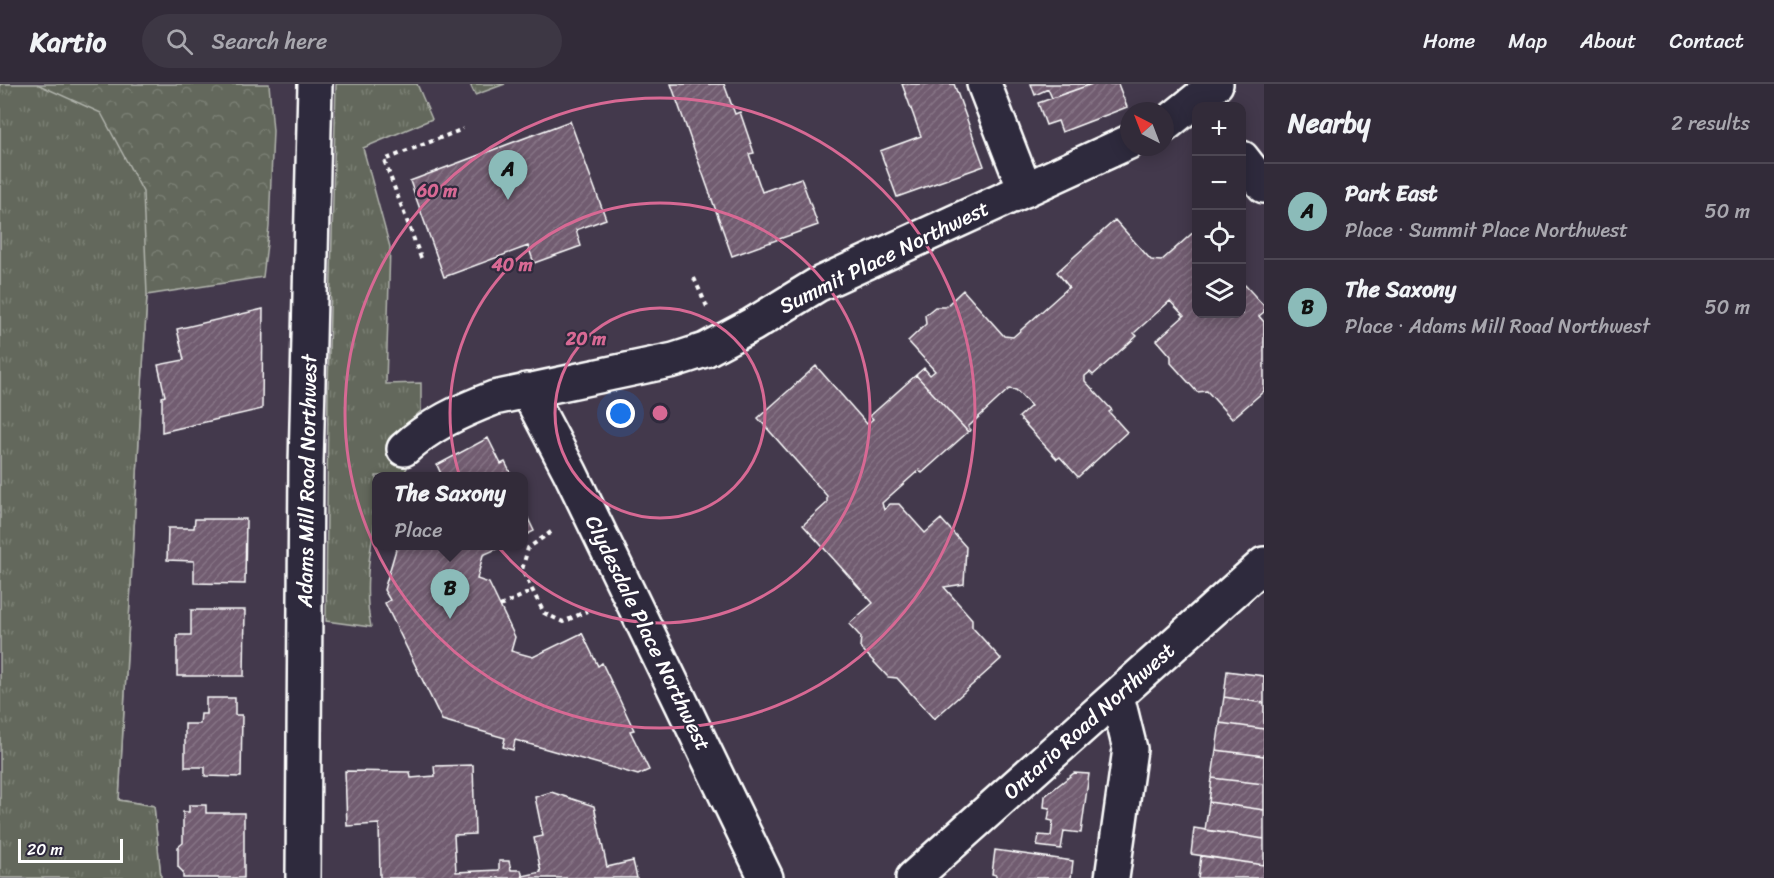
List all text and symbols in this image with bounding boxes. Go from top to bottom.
search box [142,14,562,68]
text: Kartio [30,17,106,66]
text: Search here [211,22,327,61]
text: Home [1423,22,1475,60]
text: Map [1508,22,1547,60]
text: About [1580,22,1637,60]
text: Contact [1670,22,1744,60]
icon: search [163,25,196,58]
text: Nearby [1288,100,1370,146]
north arrow [1120,102,1174,156]
map controls [1192,102,1246,318]
button: + [1192,102,1246,156]
text: 2 results [1671,106,1750,141]
pin: A [488,150,528,200]
button: − [1192,156,1246,210]
text: Park East [1345,174,1438,213]
text: 60 m [416,175,457,207]
street label: Summit Place Northwest [772,189,996,325]
text: A [1301,194,1314,229]
text: 50 m [1705,194,1750,229]
button: locate [1192,210,1246,264]
text: Place · Summit Place Northwest [1345,213,1628,248]
text: 40 m [490,249,533,281]
button: layers [1192,264,1246,318]
text: The Saxony [1345,270,1456,309]
text: B [1301,290,1314,325]
text: 50 m [1705,290,1750,325]
text: Place · Adams Mill Road Northwest [1345,309,1650,344]
text: 20 m [565,323,606,355]
street label: Adams Mill Road Northwest [286,353,328,609]
your location [606,399,635,428]
centre of rings [650,403,670,423]
popup [372,472,528,550]
text: The Saxony [394,474,506,513]
street label: Clydesdale Place Northwest [574,508,722,758]
text: Place [394,513,443,548]
pin: B [430,570,470,619]
street label: Ontario Road Northwest [994,633,1184,809]
text: 20 m [27,835,63,864]
scale bar [18,836,123,864]

